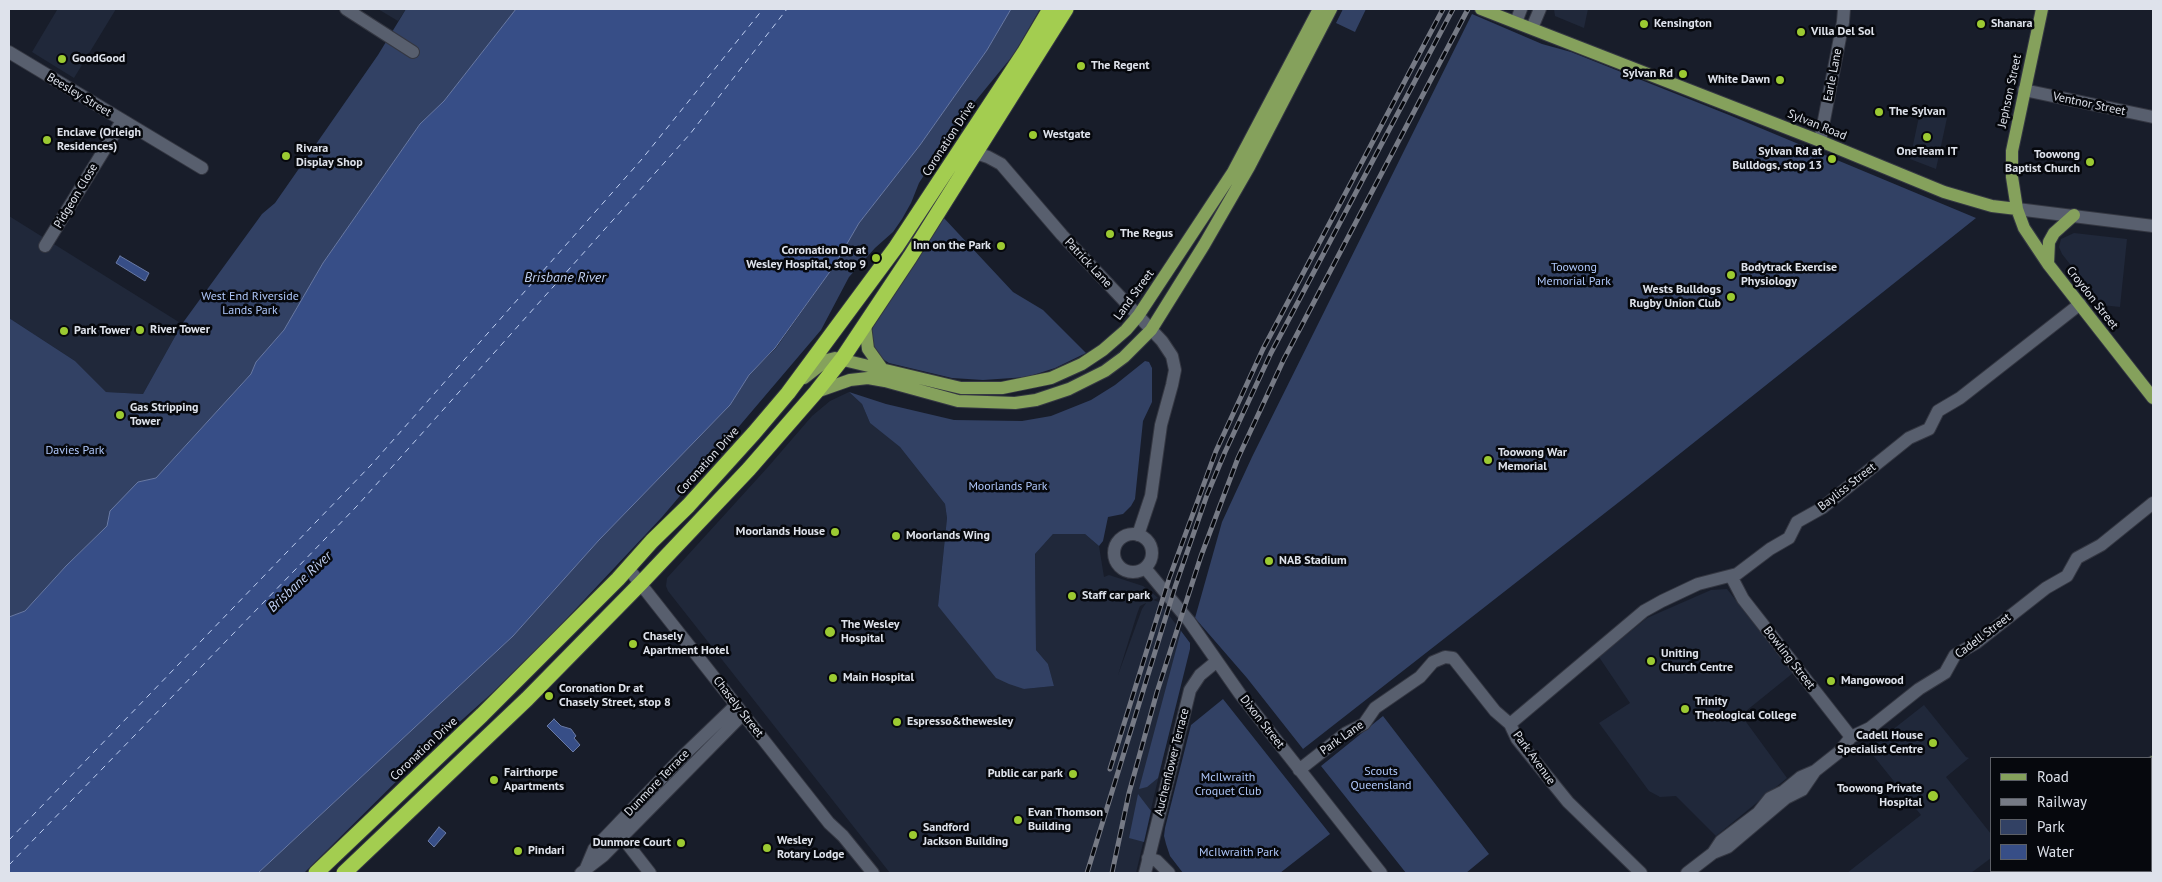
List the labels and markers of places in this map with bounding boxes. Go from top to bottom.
place label: Kensington [1654,17,1712,31]
place label: Shanara [1991,17,2033,31]
marker: Kensington [1638,18,1650,30]
marker: Shanara [1975,18,1987,30]
place label: Villa Del Sol [1811,25,1874,39]
marker: Villa Del Sol [1795,26,1807,38]
place label: GoodGood [72,52,125,66]
marker: GoodGood [56,53,68,65]
place label: The Regent [1091,59,1149,73]
marker: The Regent [1075,60,1087,72]
place label: Sylvan Rd [1622,67,1673,81]
marker: Sylvan Rd [1677,68,1689,80]
place label: White Dawn [1708,73,1770,87]
marker: White Dawn [1774,74,1786,86]
place label: The Sylvan [1889,105,1945,119]
marker: The Sylvan [1873,106,1885,118]
place label: Enclave (Orleigh Residences) [57,126,141,154]
place label: Westgate [1043,128,1091,142]
marker: Westgate [1027,129,1039,141]
marker: OneTeam IT [1921,131,1933,143]
marker: Enclave (Orleigh Residences) [41,134,53,146]
place label: Rivara Display Shop [296,142,363,170]
place label: Sylvan Rd at Bulldogs, stop 13 [1732,145,1822,173]
place label: OneTeam IT [1897,145,1957,159]
place label: Toowong Baptist Church [2005,148,2080,176]
marker: Rivara Display Shop [280,150,292,162]
marker: Sylvan Rd at Bulldogs, stop 13 [1826,153,1838,165]
marker: Toowong Baptist Church [2084,156,2096,168]
place label: The Regus [1120,227,1173,241]
marker: The Regus [1104,228,1116,240]
place label: Inn on the Park [913,239,991,253]
marker: Inn on the Park [995,240,1007,252]
place label: Coronation Dr at Wesley Hospital, stop 9 [746,244,866,272]
marker: Coronation Dr at Wesley Hospital, stop 9 [870,252,882,264]
place label: Bodytrack Exercise Physiology [1741,261,1837,289]
marker: Bodytrack Exercise Physiology [1725,269,1737,281]
place label: Wests Bulldogs Rugby Union Club [1629,283,1721,311]
marker: Wests Bulldogs Rugby Union Club [1725,291,1737,303]
place label: River Tower [150,323,210,337]
place label: Park Tower [74,324,130,338]
marker: River Tower [134,324,146,336]
marker: Park Tower [58,325,70,337]
place label: Gas Stripping Tower [130,401,199,429]
marker: Gas Stripping Tower [114,409,126,421]
place label: Toowong War Memorial [1498,446,1567,474]
marker: Toowong War Memorial [1482,454,1494,466]
place label: Moorlands House [736,525,825,539]
marker: Moorlands House [829,526,841,538]
place label: Moorlands Wing [906,529,990,543]
marker: Moorlands Wing [890,530,902,542]
place label: NAB Stadium [1279,554,1347,568]
marker: NAB Stadium [1263,555,1275,567]
place label: Staff car park [1082,589,1150,603]
marker: Staff car park [1066,590,1078,602]
place label: The Wesley Hospital [841,618,900,646]
marker: The Wesley Hospital [823,625,837,639]
place label: Chasely Apartment Hotel [643,630,729,658]
marker: Chasely Apartment Hotel [627,638,639,650]
place label: Uniting Church Centre [1661,647,1733,675]
marker: Uniting Church Centre [1645,655,1657,667]
place label: Main Hospital [843,671,914,685]
marker: Main Hospital [827,672,839,684]
place label: Mangowood [1841,674,1904,688]
marker: Mangowood [1825,675,1837,687]
place label: Coronation Dr at Chasely Street, stop 8 [559,682,671,710]
marker: Coronation Dr at Chasely Street, stop 8 [543,690,555,702]
place label: Trinity Theological College [1695,695,1797,723]
marker: Trinity Theological College [1679,703,1691,715]
place label: Espresso&thewesley [907,715,1013,729]
marker: Espresso&thewesley [891,716,903,728]
place label: Cadell House Specialist Centre [1837,729,1923,757]
marker: Cadell House Specialist Centre [1927,737,1939,749]
place label: Fairthorpe Apartments [504,766,564,794]
place label: Public car park [988,767,1063,781]
marker: Public car park [1067,768,1079,780]
marker: Fairthorpe Apartments [488,774,500,786]
place label: Toowong Private Hospital [1837,782,1922,810]
marker: Toowong Private Hospital [1926,789,1940,803]
place label: Evan Thomson Building [1028,806,1103,834]
marker: Evan Thomson Building [1012,814,1024,826]
place label: Sandford Jackson Building [923,821,1008,849]
marker: Sandford Jackson Building [907,829,919,841]
place label: Wesley Rotary Lodge [777,834,844,862]
place label: Dunmore Court [593,836,671,850]
marker: Dunmore Court [675,837,687,849]
marker: Wesley Rotary Lodge [761,842,773,854]
place label: Pindari [528,844,564,858]
marker: Pindari [512,845,524,857]

